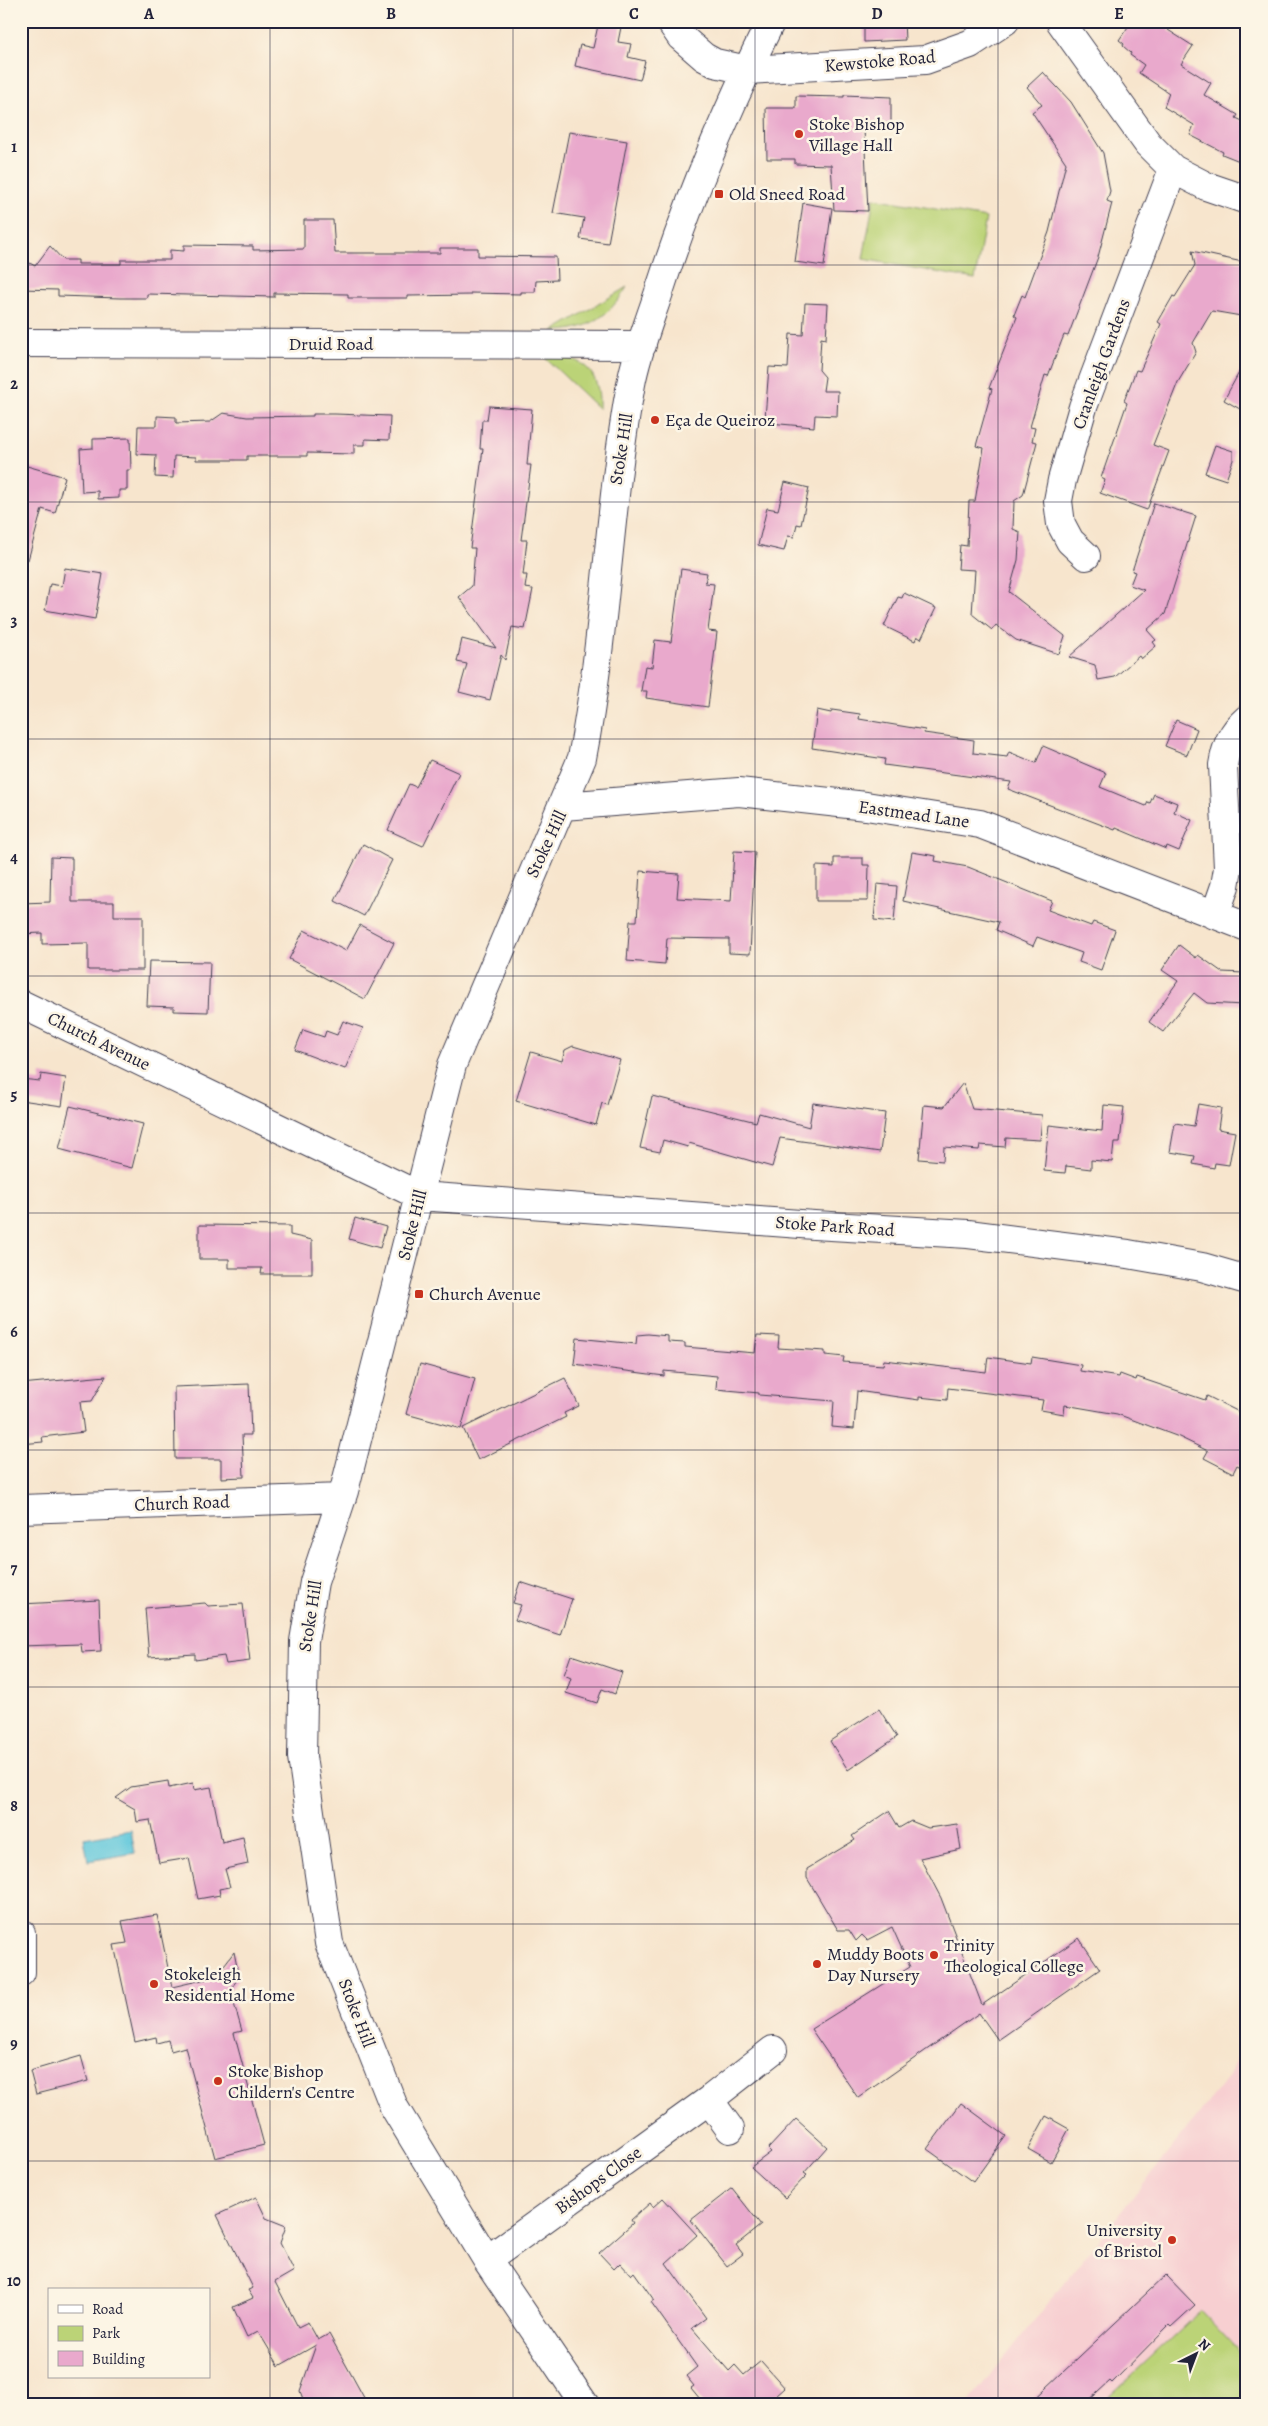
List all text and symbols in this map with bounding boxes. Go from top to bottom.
text: A [143,3,155,25]
text: B [386,3,396,25]
text: C [629,3,639,25]
text: D [871,3,883,25]
text: E [1114,3,1124,25]
street label: Kewstoke Road [823,44,937,78]
place label: Stoke Bishop Village Hall [808,112,905,157]
marker: Stoke Bishop Village Hall [793,128,805,140]
text: 1 [11,136,17,158]
place label: Old Sneed Road [729,182,845,206]
marker: Old Sneed Road [713,188,725,200]
street label: Cranleigh Gardens [1066,295,1136,433]
street label: Druid Road [288,332,374,356]
text: 2 [10,373,18,395]
place label: Eça de Queiroz [665,408,775,432]
street label: Stoke Hill [604,411,639,486]
marker: Eça de Queiroz [649,414,661,426]
text: 3 [11,610,18,632]
street label: Eastmead Lane [857,794,971,834]
street label: Stoke Hill [520,806,572,882]
text: 4 [10,847,18,869]
street label: Church Avenue [44,1006,154,1076]
text: 5 [11,1084,18,1106]
street label: Stoke Hill [392,1187,432,1263]
street label: Stoke Park Road [775,1210,896,1242]
place label: Church Avenue [429,1282,541,1306]
marker: Church Avenue [413,1288,425,1300]
text: 6 [10,1321,18,1343]
street label: Church Road [134,1489,231,1517]
text: 7 [11,1558,18,1580]
street label: Stoke Hill [293,1578,328,1653]
text: 8 [10,1795,18,1817]
place label: Trinity Theological College [944,1933,1084,1978]
place label: Muddy Boots Day Nursery [827,1942,924,1987]
marker: Trinity Theological College [928,1949,940,1961]
marker: Muddy Boots Day Nursery [811,1958,823,1970]
place label: Stokeleigh Residential Home [164,1962,295,2007]
street label: Stoke Hill [333,1975,381,2051]
marker: Stokeleigh Residential Home [148,1978,160,1990]
text: 9 [10,2033,18,2055]
place label: Stoke Bishop Childern's Centre [228,2059,355,2104]
marker: Stoke Bishop Childern's Centre [212,2075,224,2087]
street label: Bishops Close [550,2140,646,2220]
place label: University of Bristol [1086,2218,1163,2263]
marker: University of Bristol [1166,2234,1178,2246]
text: 10 [7,2270,21,2292]
legend [48,2288,210,2378]
text: Road [92,2299,124,2319]
text: Park [92,2323,121,2343]
north arrow [1170,2328,1220,2378]
text: N [1194,2334,1215,2355]
text: Building [92,2349,145,2369]

